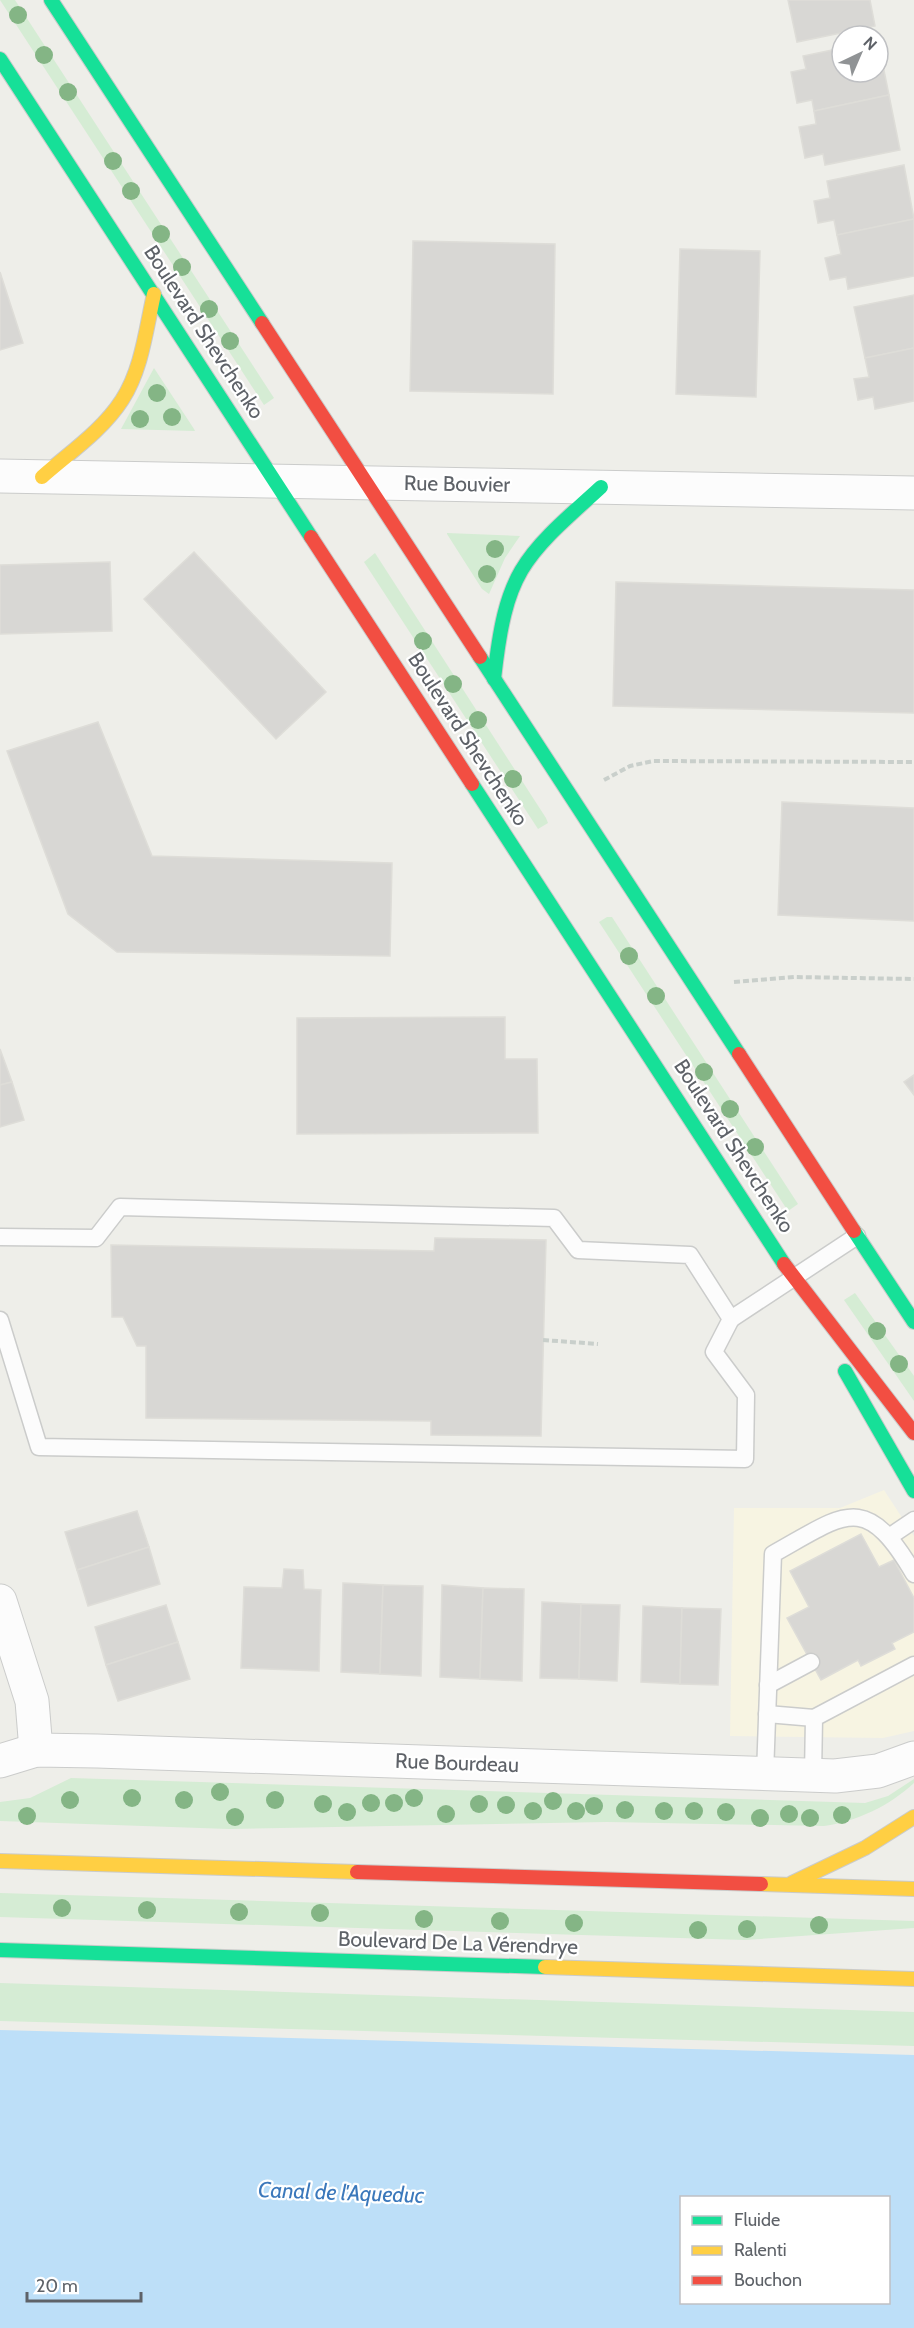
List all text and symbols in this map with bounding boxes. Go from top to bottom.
north arrow [830,24,890,84]
text: N [859,33,881,54]
street label: Boulevard Shevchenko [139,240,270,423]
street label: Rue Bouvier [404,470,511,497]
street label: Boulevard Shevchenko [403,647,534,830]
street label: Boulevard Shevchenko [669,1054,800,1237]
street label: Rue Bourdeau [395,1748,519,1777]
street label: Boulevard De La Vérendrye [338,1926,579,1959]
water label: Canal de l'Aqueduc [257,2176,425,2209]
legend [680,2196,890,2304]
text: Fluide [734,2209,780,2231]
text: Ralenti [734,2239,787,2261]
scale bar [27,2265,141,2303]
text: Bouchon [734,2269,802,2291]
text: 20 m [36,2275,78,2297]

